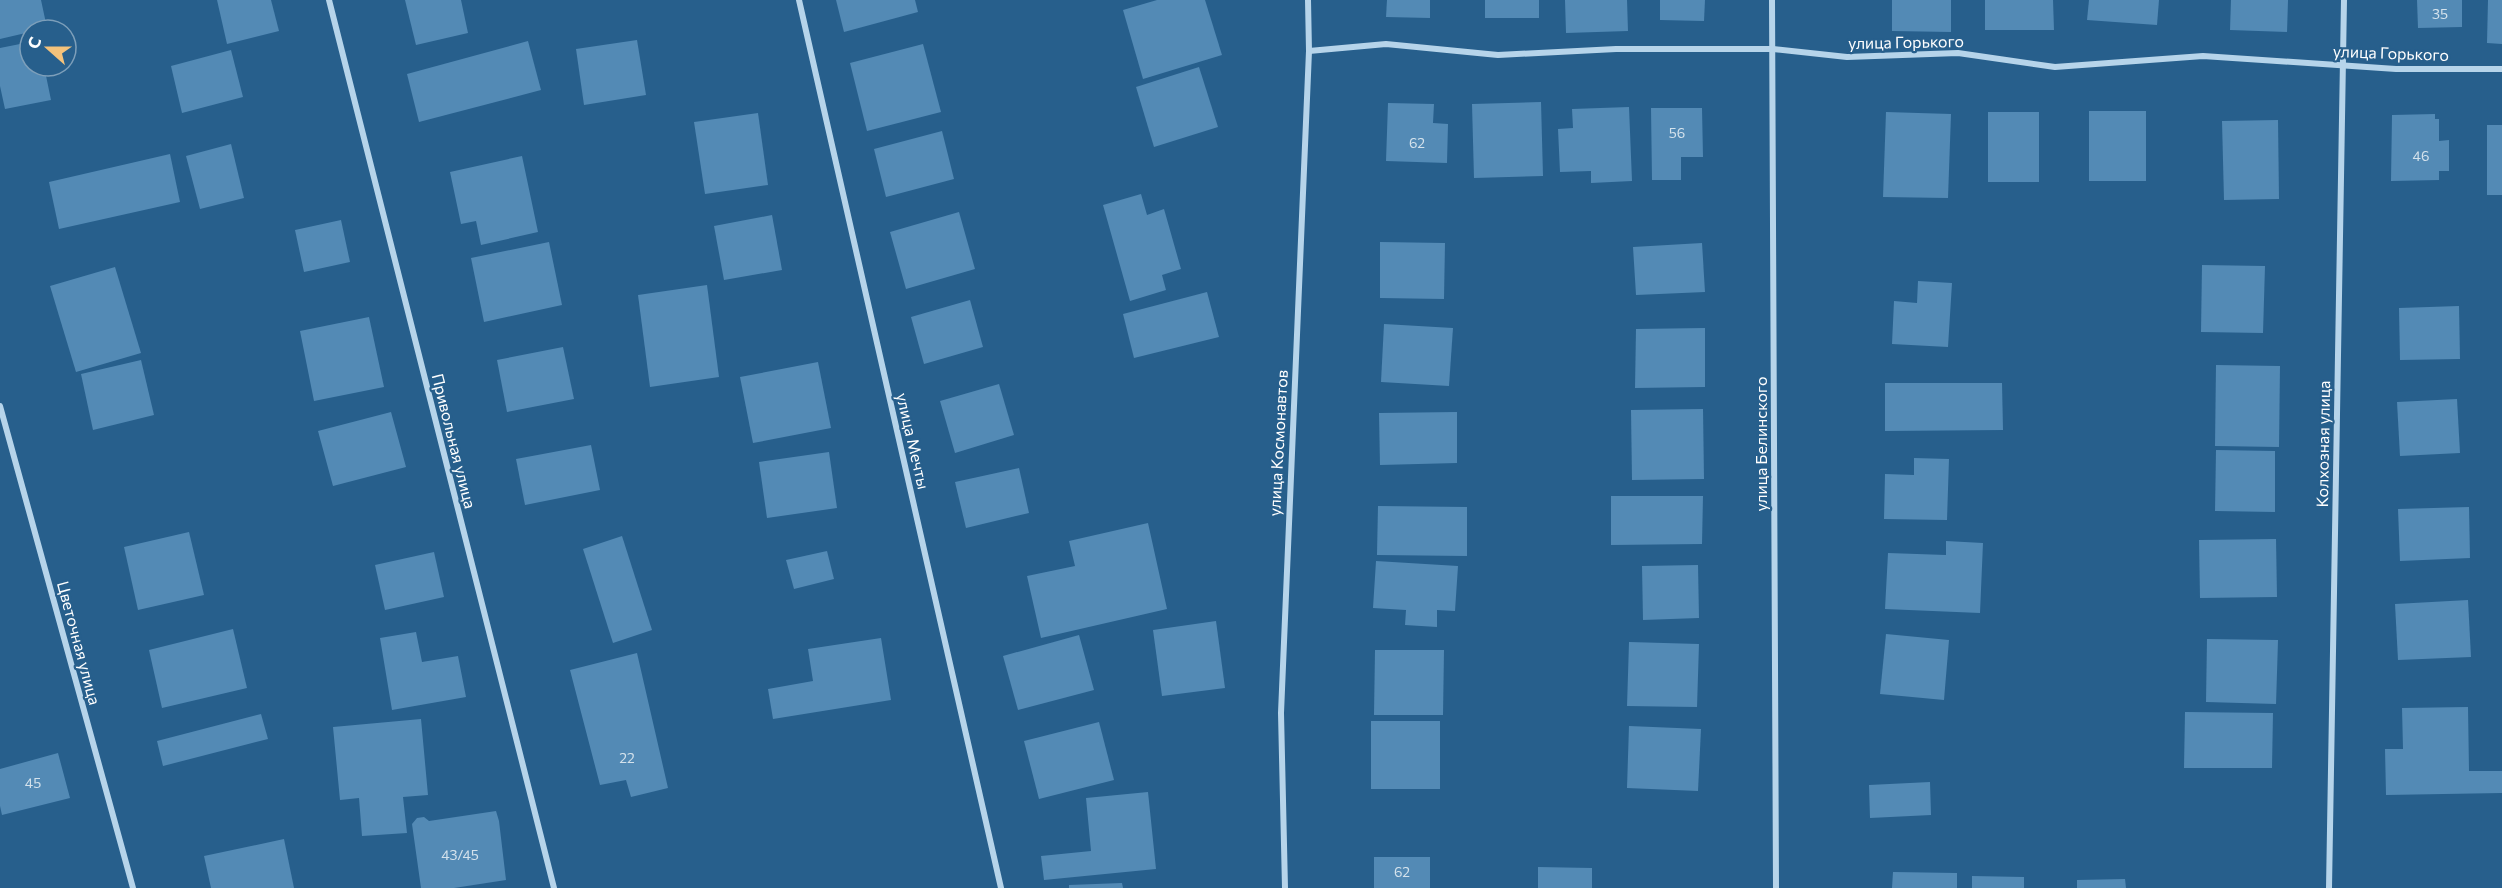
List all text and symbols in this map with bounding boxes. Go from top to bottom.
house number: 35 [2432,5,2448,22]
north arrow [18,18,78,78]
street label: улица Горького [1848,31,1964,52]
text: С [23,34,44,51]
street label: улица Горького [2333,41,2449,64]
house number: 56 [1669,124,1685,141]
house number: 62 [1409,134,1425,151]
house number: 46 [2413,147,2429,164]
street label: улица Космонавтов [1264,369,1291,517]
street label: Привольная улица [429,371,480,510]
street label: улица Белинского [1751,377,1770,511]
street label: Колхозная улица [2312,380,2333,508]
street label: улица Мечты [893,391,934,491]
street label: Цветочная улица [54,579,105,707]
house number: 22 [619,749,635,766]
house number: 45 [25,774,41,791]
house number: 43/45 [441,846,479,863]
house number: 62 [1394,863,1410,880]

